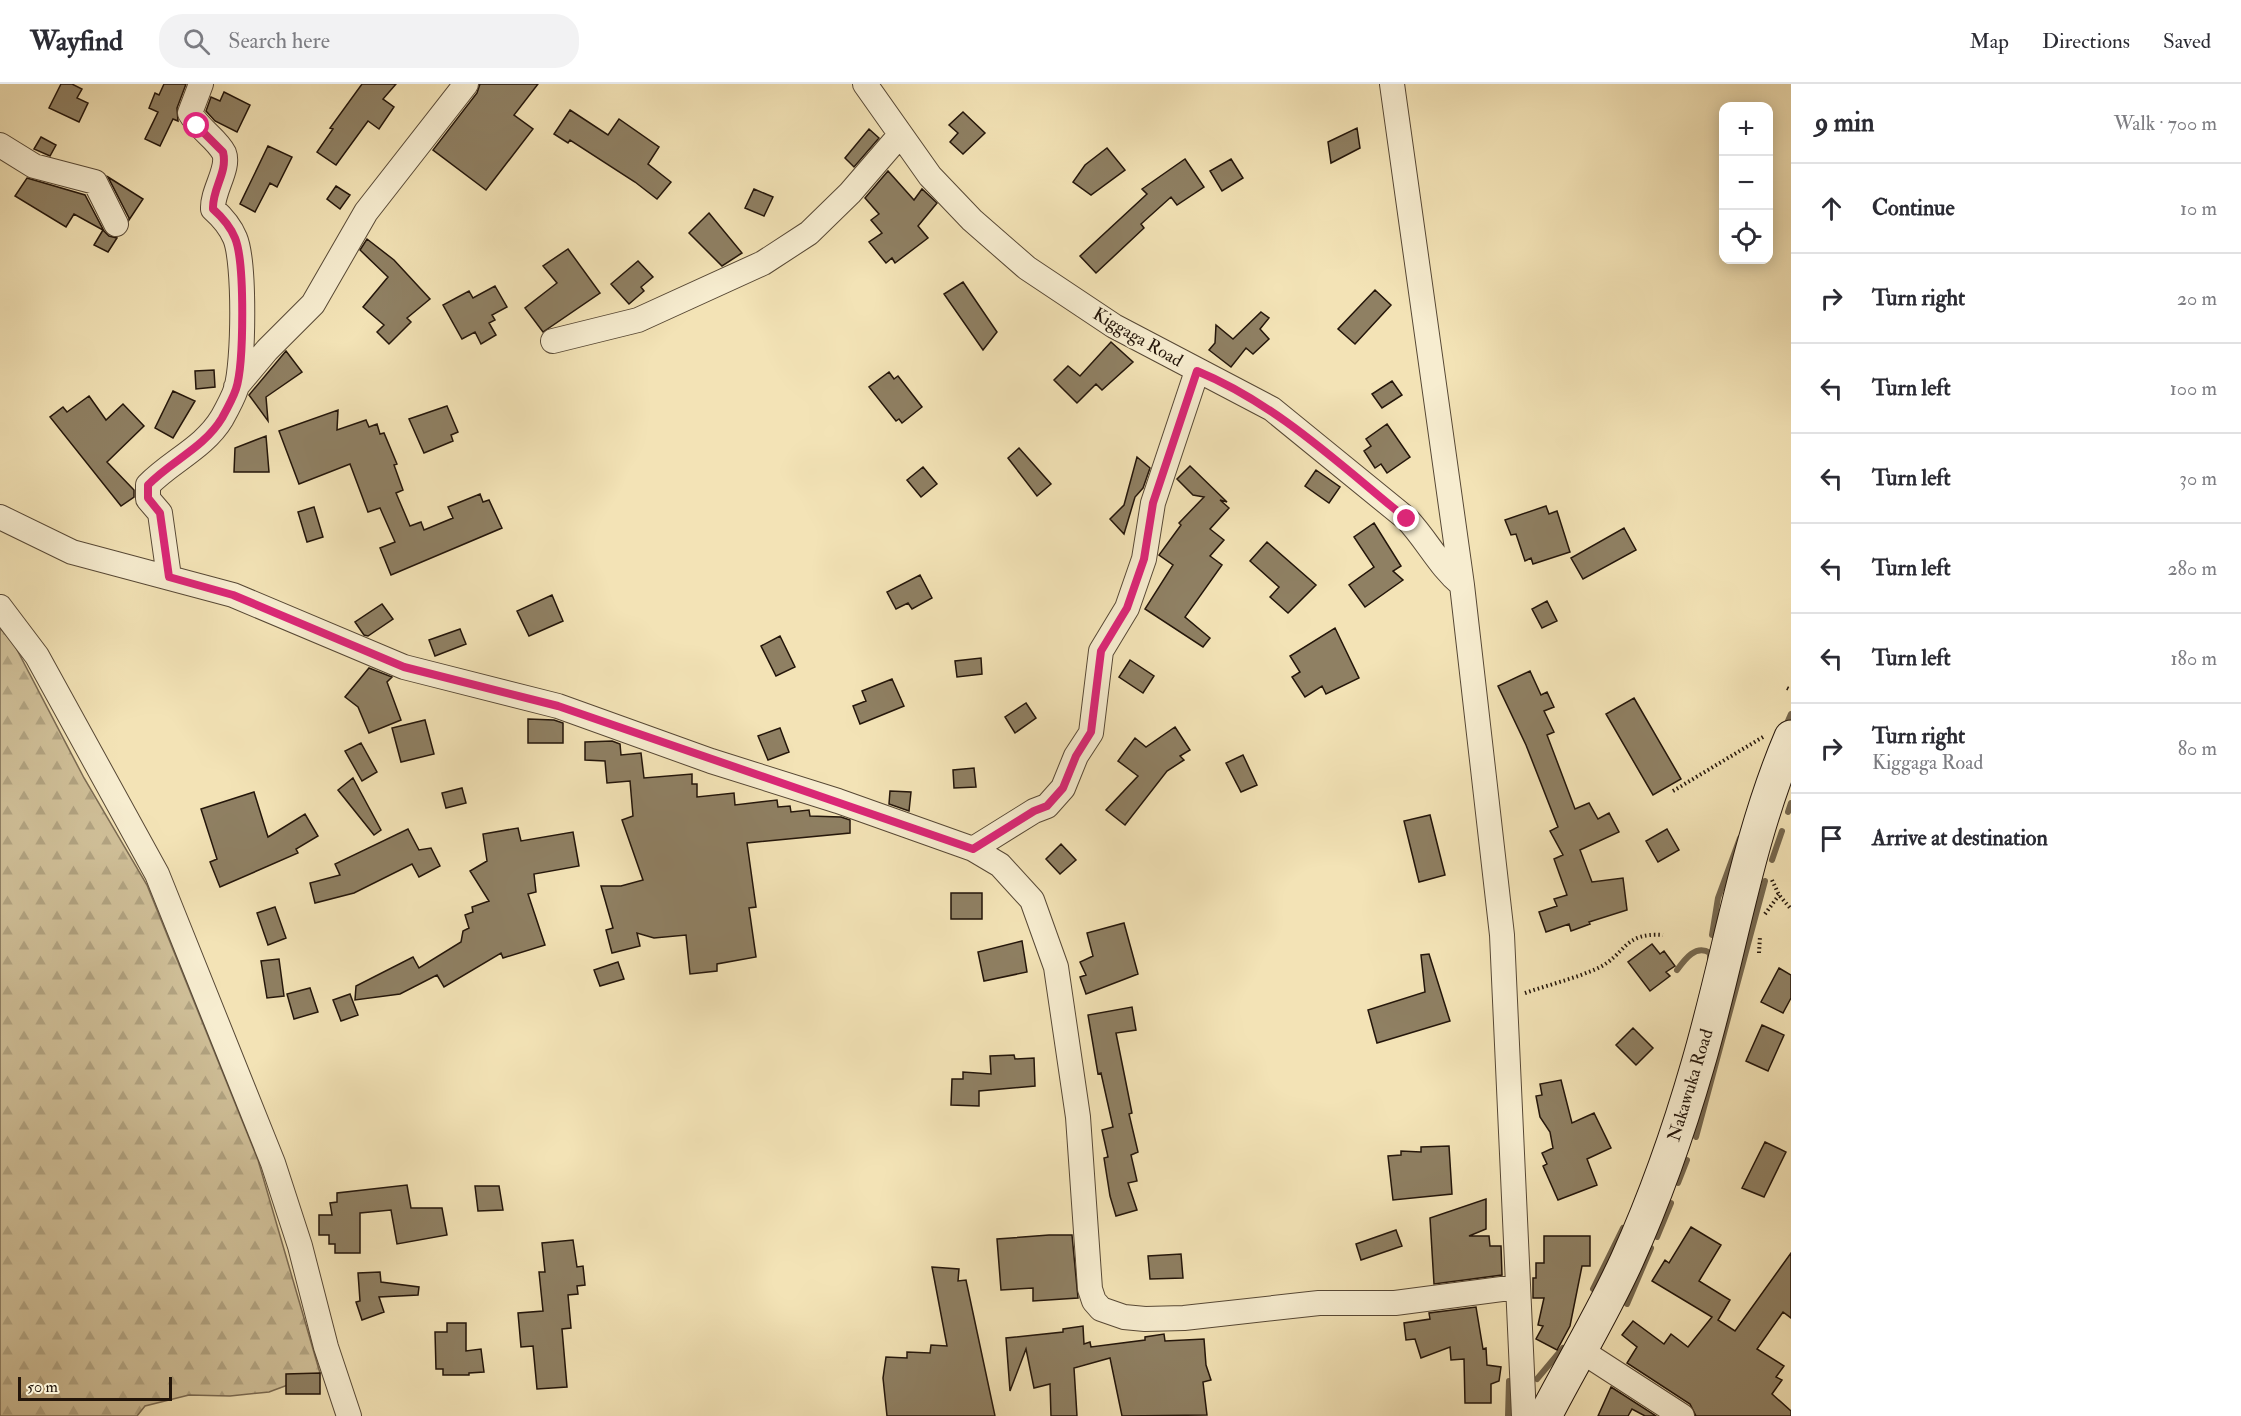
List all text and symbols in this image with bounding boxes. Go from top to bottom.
search box [159,14,579,68]
text: Wayfind [30,24,123,59]
icon: search [180,25,213,58]
text: Search here [228,27,330,55]
text: Map [1969,28,2009,55]
text: Directions [2042,28,2130,55]
text: Saved [2163,28,2211,55]
map controls [1719,102,1773,264]
button: + [1719,102,1773,156]
text: 9 min [1815,107,1874,139]
text: Walk · 700 m [2114,111,2217,136]
route start [183,112,209,138]
button: − [1719,156,1773,210]
icon: ahead [1815,192,1848,225]
text: Continue [1872,194,1955,222]
text: 10 m [2180,196,2217,221]
button: locate [1719,210,1773,264]
icon: right [1815,282,1848,315]
text: Turn right [1872,284,1965,312]
text: 20 m [2177,286,2217,311]
street label: Kiggaga Road [1089,302,1187,372]
icon: left [1815,372,1848,405]
text: Turn left [1872,374,1951,402]
text: 100 m [2170,376,2217,401]
icon: left [1815,462,1848,495]
text: Turn left [1872,464,1951,492]
text: 30 m [2179,466,2217,491]
route end [1393,505,1419,531]
icon: left [1815,552,1848,585]
text: Turn left [1872,554,1951,582]
text: 280 m [2167,556,2217,581]
icon: left [1815,642,1848,675]
text: Turn left [1872,644,1951,672]
text: 180 m [2170,646,2217,671]
text: Turn right [1872,722,1965,750]
icon: right [1815,732,1848,765]
text: 80 m [2178,736,2217,761]
text: Kiggaga Road [1872,750,1983,775]
icon: arrive [1815,822,1848,855]
text: Arrive at destination [1872,824,2048,852]
street label: Nakawuka Road [1662,1026,1719,1144]
scale bar [18,1374,172,1402]
text: 50 m [27,1377,58,1397]

